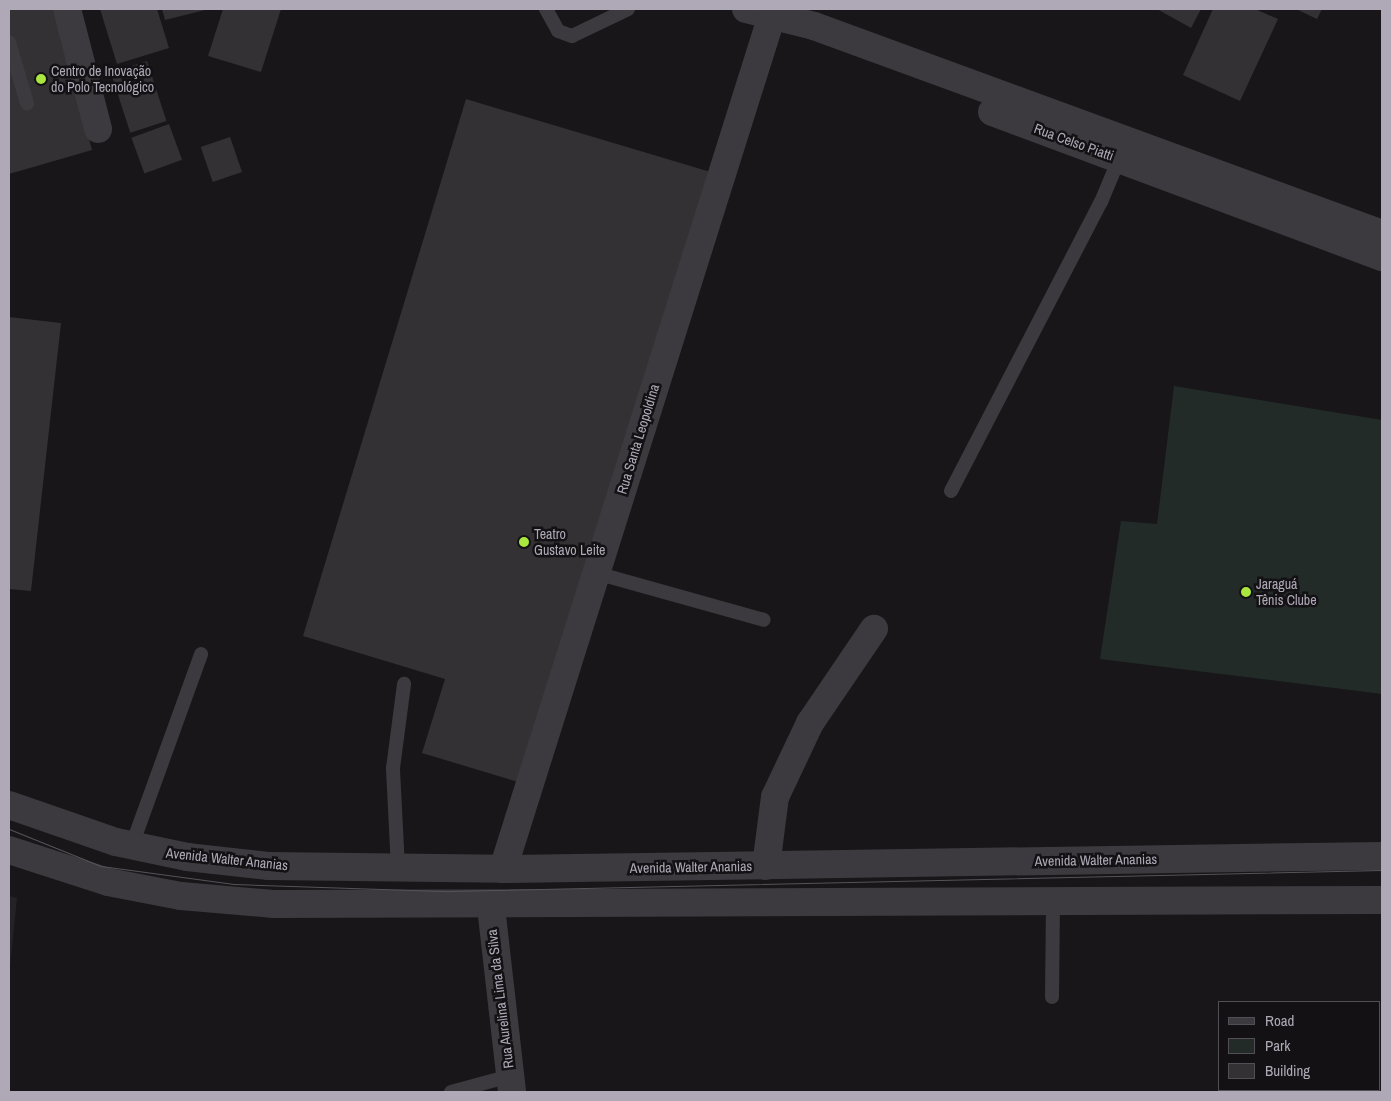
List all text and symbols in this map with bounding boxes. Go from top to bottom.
place label: Centro de Inovação do Polo Tecnológico [51,63,154,95]
marker: Centro de Inovação do Polo Tecnológico [35,73,47,85]
street label: Rua Celso Piatti [1032,120,1116,164]
street label: Rua Santa Leopoldina [613,382,663,496]
place label: Teatro Gustavo Leite [534,526,605,558]
marker: Teatro Gustavo Leite [518,536,530,548]
place label: Jaraguá Tênis Clube [1256,576,1317,608]
marker: Jaraguá Tênis Clube [1240,586,1252,598]
street label: Avenida Walter Ananias [165,844,289,874]
street label: Avenida Walter Ananias [1034,851,1158,869]
street label: Avenida Walter Ananias [629,858,753,876]
street label: Rua Aurelina Lima da Silva [483,928,517,1070]
legend [1218,1001,1381,1091]
text: Road [1265,1010,1294,1031]
text: Park [1265,1035,1290,1056]
text: Building [1265,1060,1310,1081]

